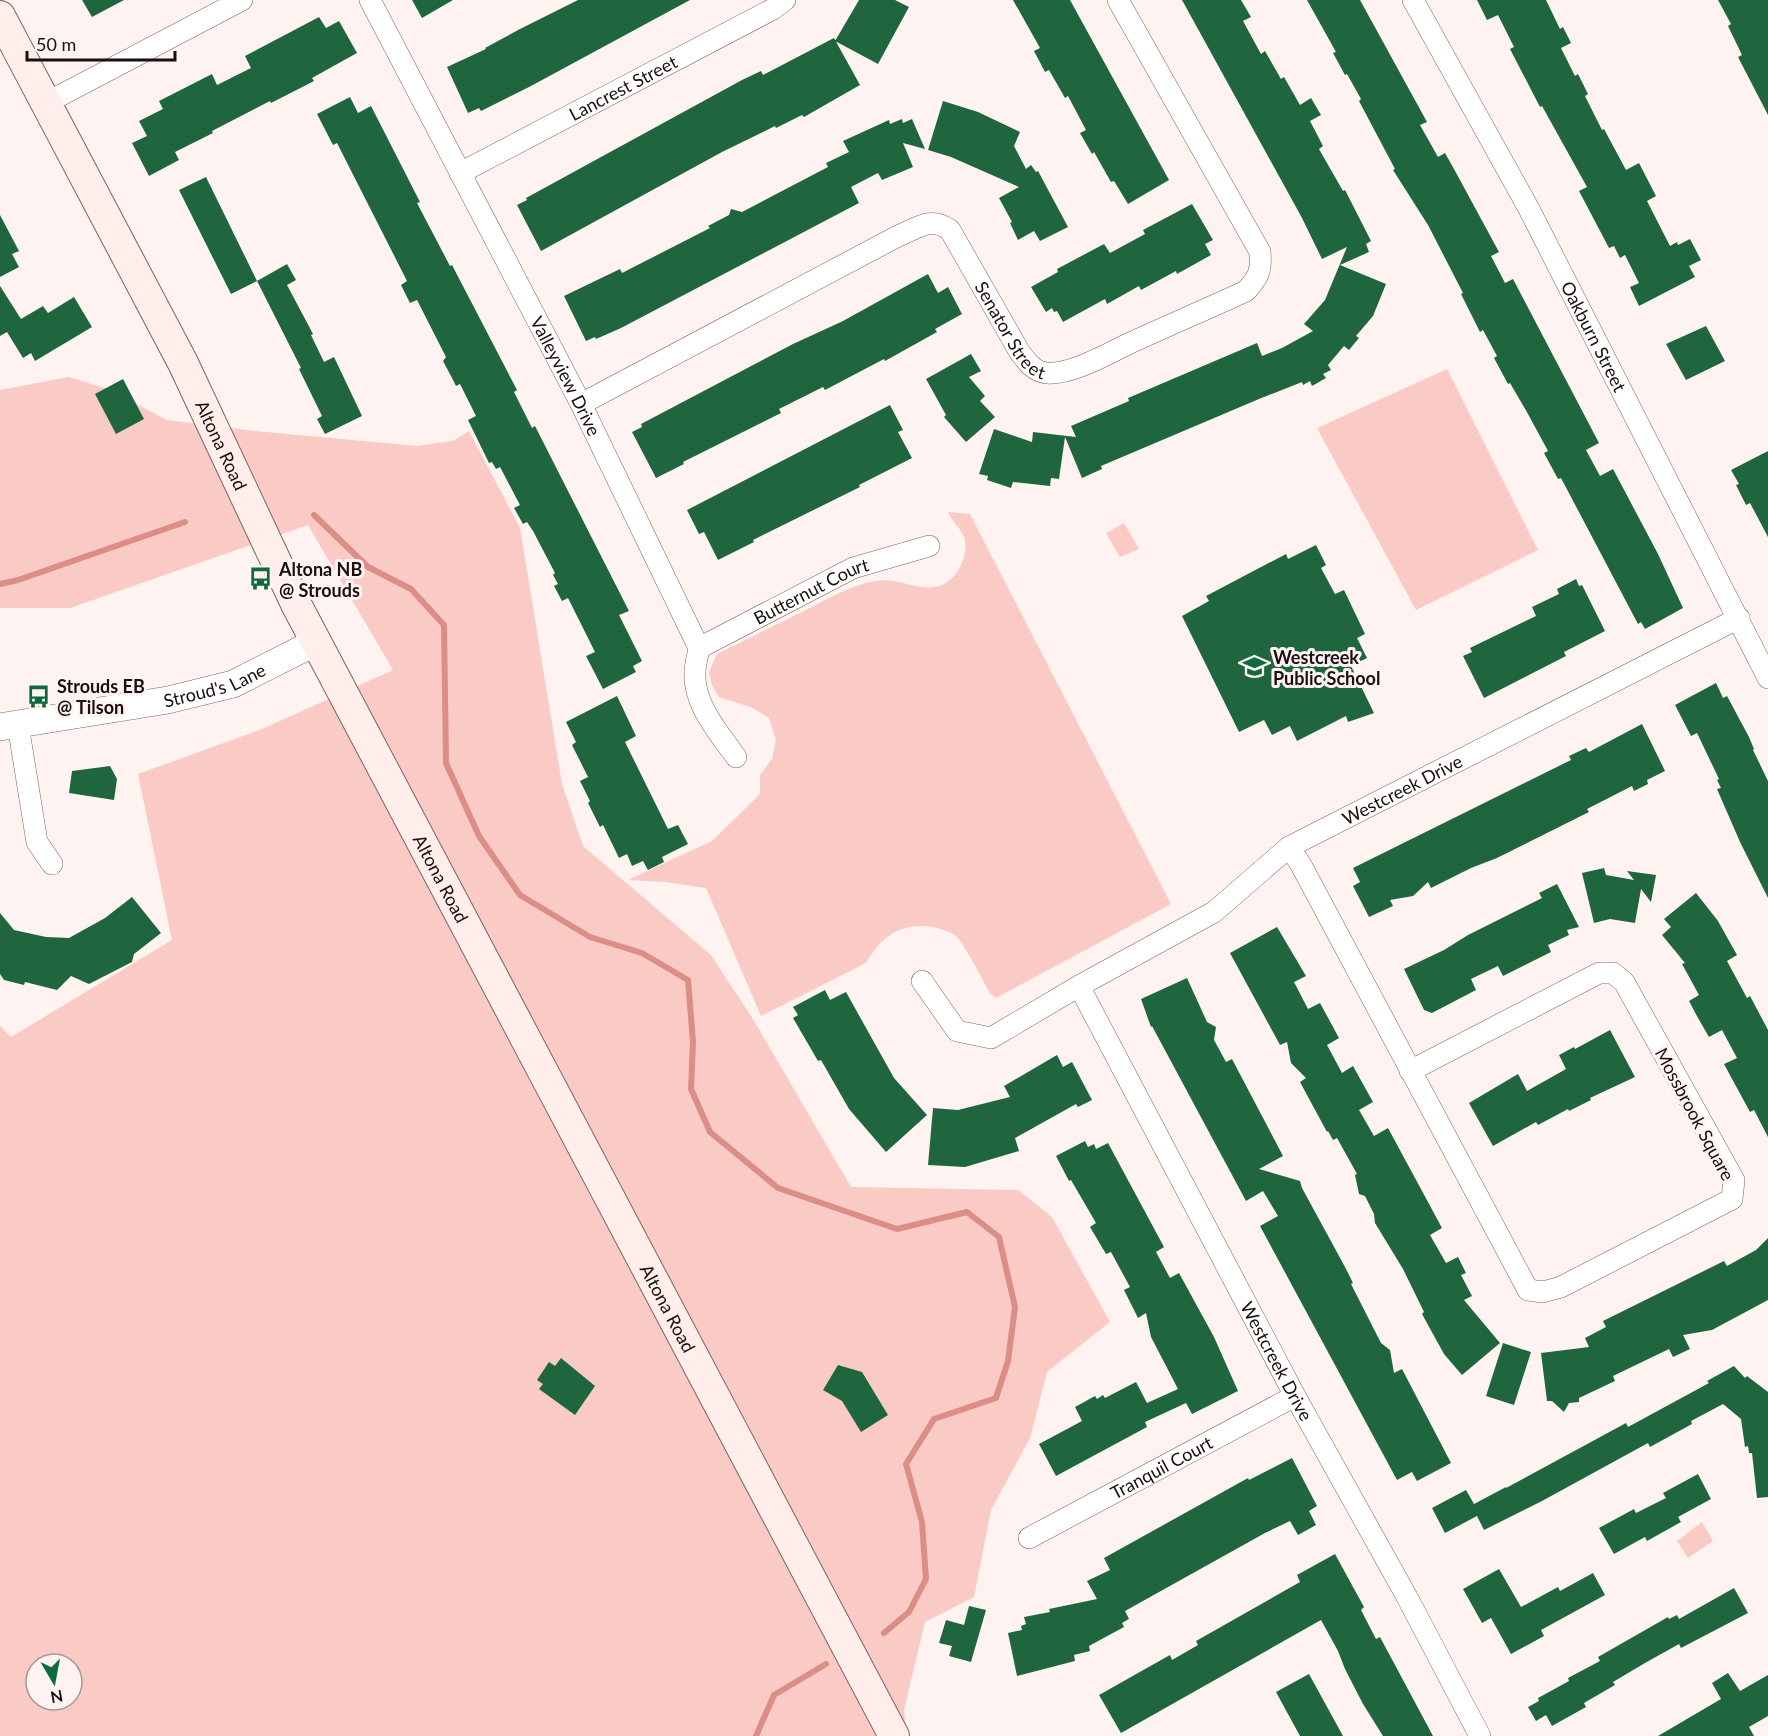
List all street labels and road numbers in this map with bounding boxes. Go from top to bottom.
street label: Lancrest Street [565,50,681,125]
street label: Senator Street [971,277,1049,384]
street label: Oakburn Street [1557,277,1631,396]
street label: Valleyview Drive [526,313,606,439]
street label: Altona Road [191,397,252,494]
street label: Butternut Court [750,553,871,629]
street label: Stroud's Lane [161,658,269,712]
street label: Westcreek Drive [1338,750,1466,829]
street label: Altona Road [409,831,473,926]
street label: Mossbrook Square [1651,1044,1739,1184]
street label: Altona Road [636,1260,700,1356]
street label: Westcreek Drive [1236,1298,1318,1425]
street label: Tranquil Court [1107,1431,1217,1504]

